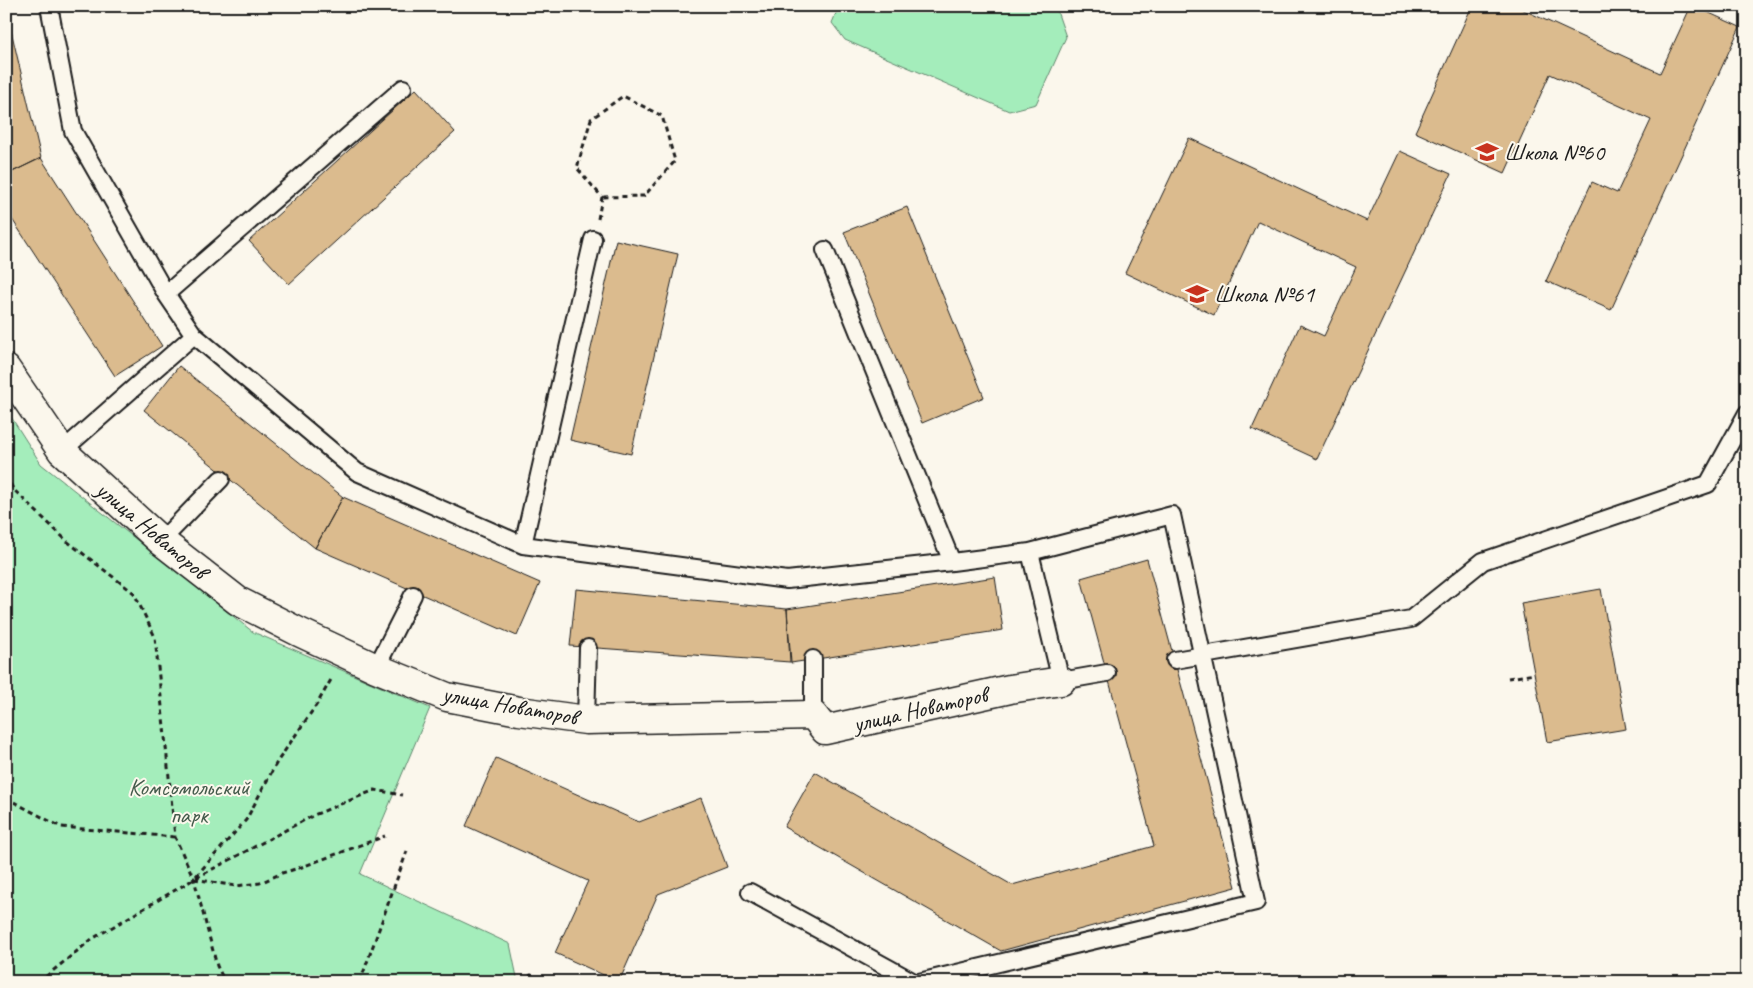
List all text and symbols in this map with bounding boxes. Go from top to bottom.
place label: Школа №60 [1504,137,1606,167]
school or university icon: Школа №60 [1474,139,1500,165]
place label: Школа №61 [1214,279,1315,309]
school or university icon: Школа №61 [1184,281,1210,307]
street label: улица Новаторов [89,473,217,588]
street label: улица Новаторов [438,678,584,732]
street label: улица Новаторов [848,678,994,739]
park label: Комсомольский парк [129,772,251,830]

